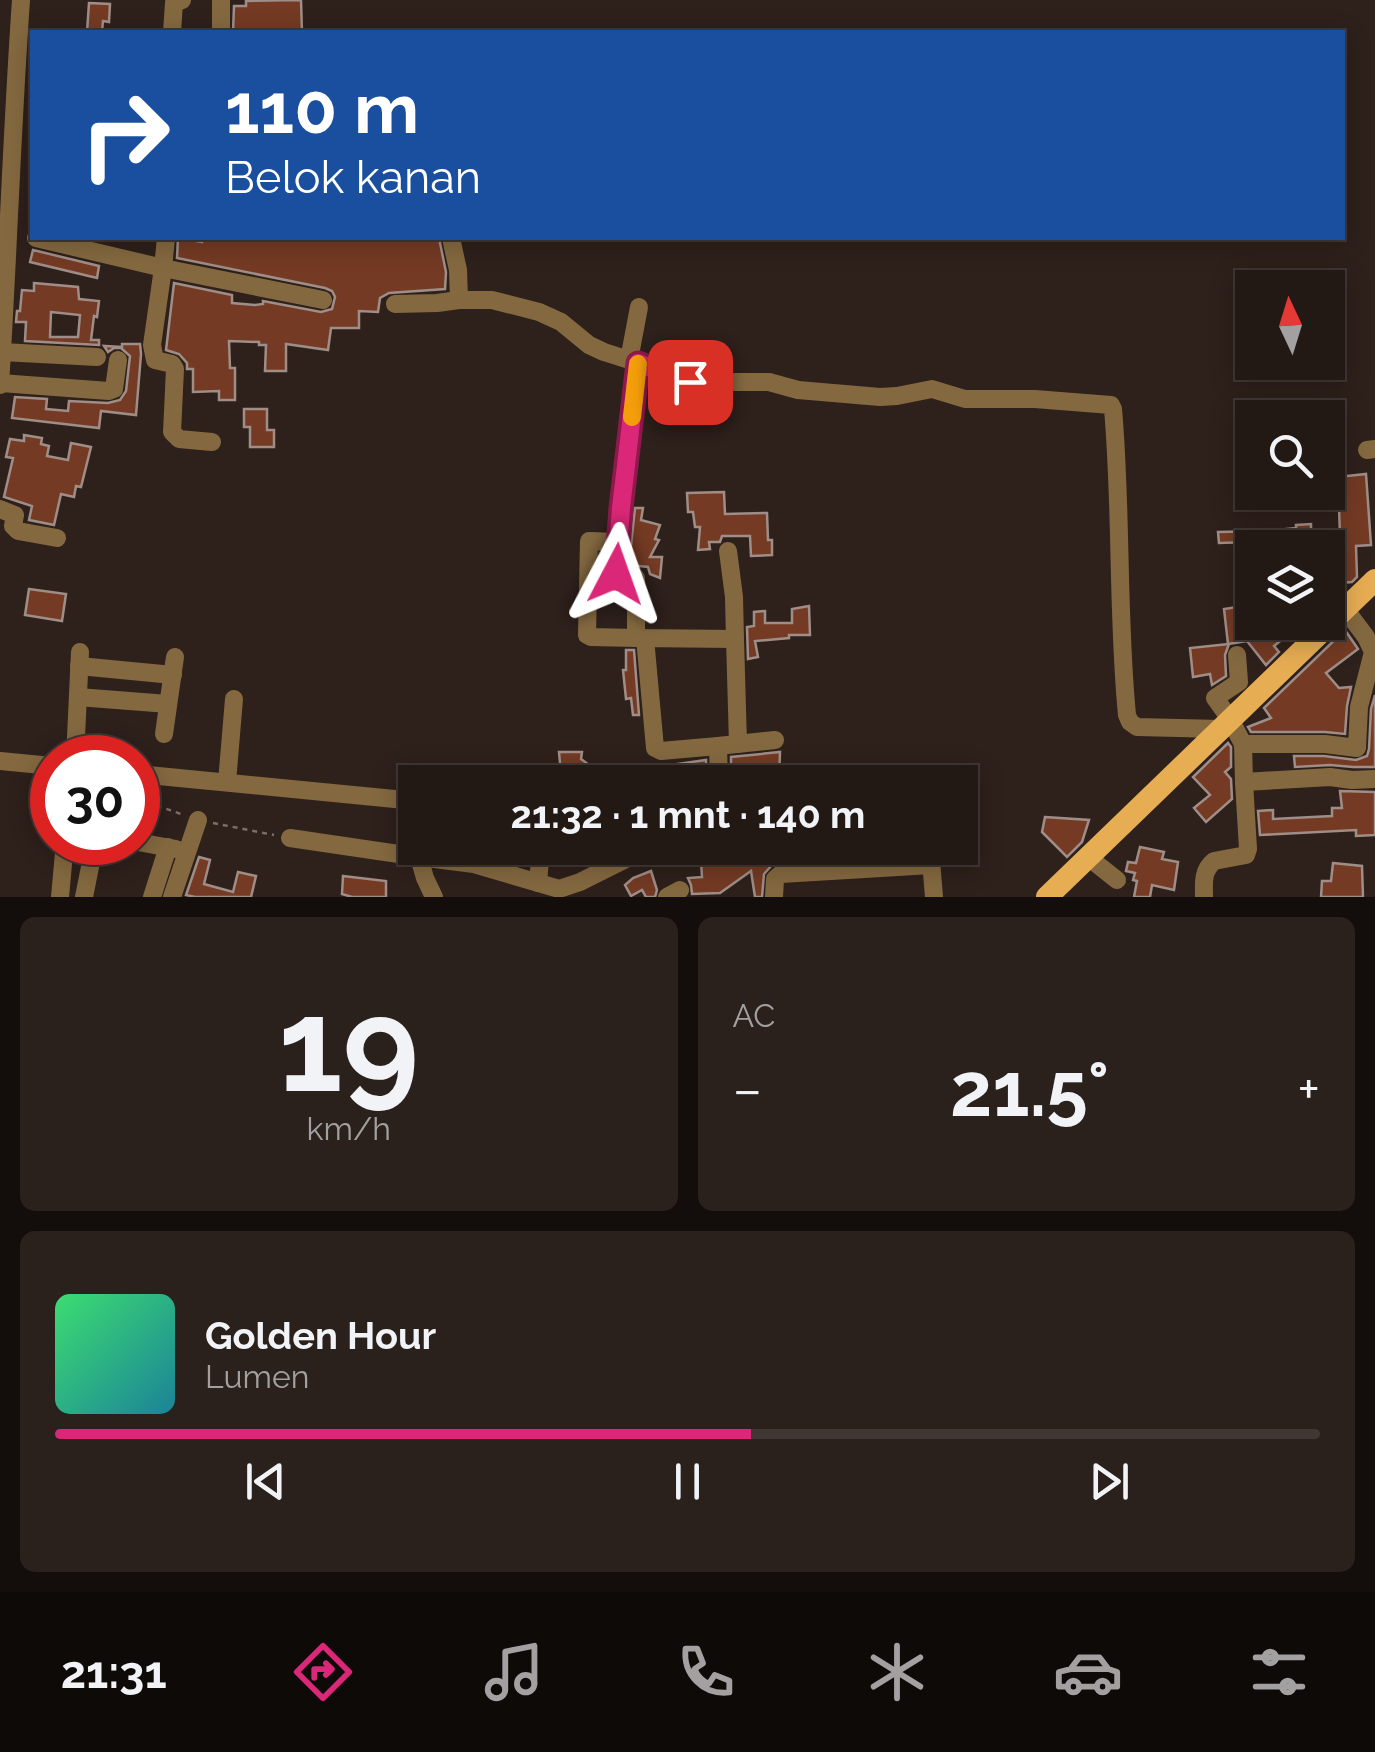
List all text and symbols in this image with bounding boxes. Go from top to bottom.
text: 110 m [225,67,419,149]
icon: right [60,70,190,200]
text: Belok kanan [225,151,481,204]
north arrow [1235,270,1345,380]
map controls [1235,270,1345,640]
pin [648,340,733,425]
icon: arrive [663,355,718,410]
button: search [1235,400,1345,510]
position arrow [564,522,668,626]
button: layers [1235,530,1345,640]
speed limit sign: 30 [30,735,160,865]
text: 21:32 · 1 mnt · 140 m [511,792,865,837]
text: 19 [278,969,419,1121]
text: AC [733,997,775,1034]
text: 21.5° [950,1045,1109,1134]
text: − [733,1057,762,1122]
text: + [1297,1057,1320,1122]
text: km/h [307,1110,391,1147]
text: Golden Hour [205,1313,436,1358]
text: Lumen [205,1358,309,1395]
icon: previous [238,1454,293,1509]
icon: pause [660,1454,715,1509]
icon: next [1082,1454,1137,1509]
icon: directions [288,1637,358,1707]
icon: music [479,1637,549,1707]
icon: phone [671,1637,741,1707]
icon: climate [862,1637,932,1707]
icon: car [1053,1637,1123,1707]
icon: filters [1244,1637,1314,1707]
text: 21:31 [61,1646,167,1699]

